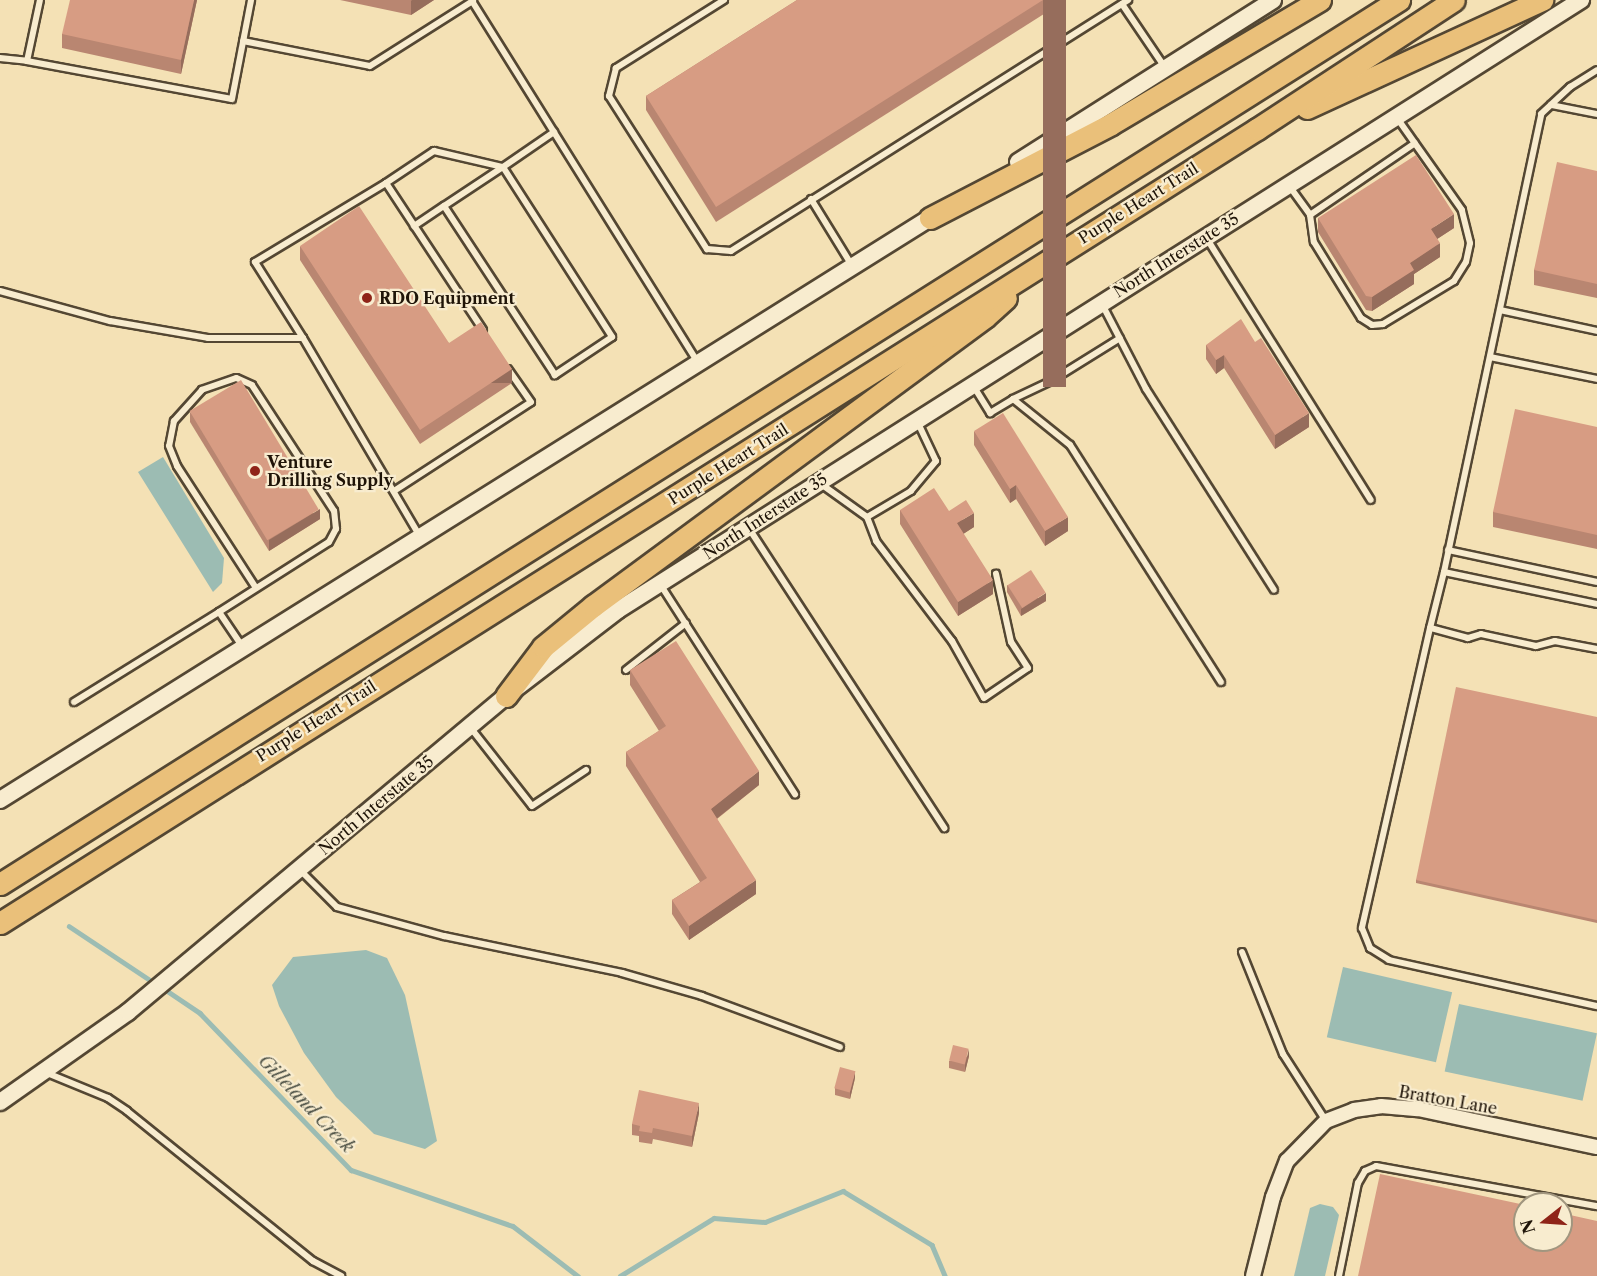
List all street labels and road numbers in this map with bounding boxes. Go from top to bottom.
street label: Purple Heart Trail [1074,158,1202,248]
street label: North Interstate 35 [1110,209,1242,301]
street label: Purple Heart Trail [664,419,792,509]
street label: North Interstate 35 [699,469,831,563]
street label: Purple Heart Trail [252,676,380,766]
street label: North Interstate 35 [315,751,437,859]
street label: Bratton Lane [1397,1082,1499,1118]

